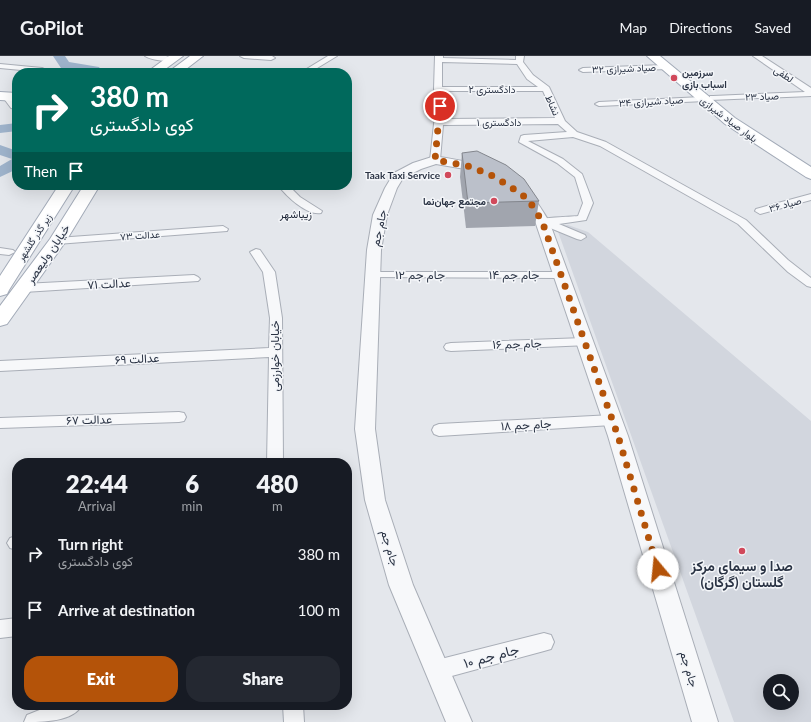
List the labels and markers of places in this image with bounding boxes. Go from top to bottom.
place label: سرزمین اسباب بازی [682,66,727,91]
marker: سرزمین اسباب بازی [669,73,679,83]
pin [423,89,457,123]
place label: Taak Taxi Service [365,169,441,181]
marker: Taak Taxi Service [443,170,453,180]
place label: مجتمع جهان‌نما [423,195,487,209]
marker: مجتمع جهان‌نما [489,196,499,206]
marker: صدا و سیمای مرکز گلستان (گرگان) [737,546,747,556]
place label: صدا و سیمای مرکز گلستان (گرگان) [690,557,793,591]

